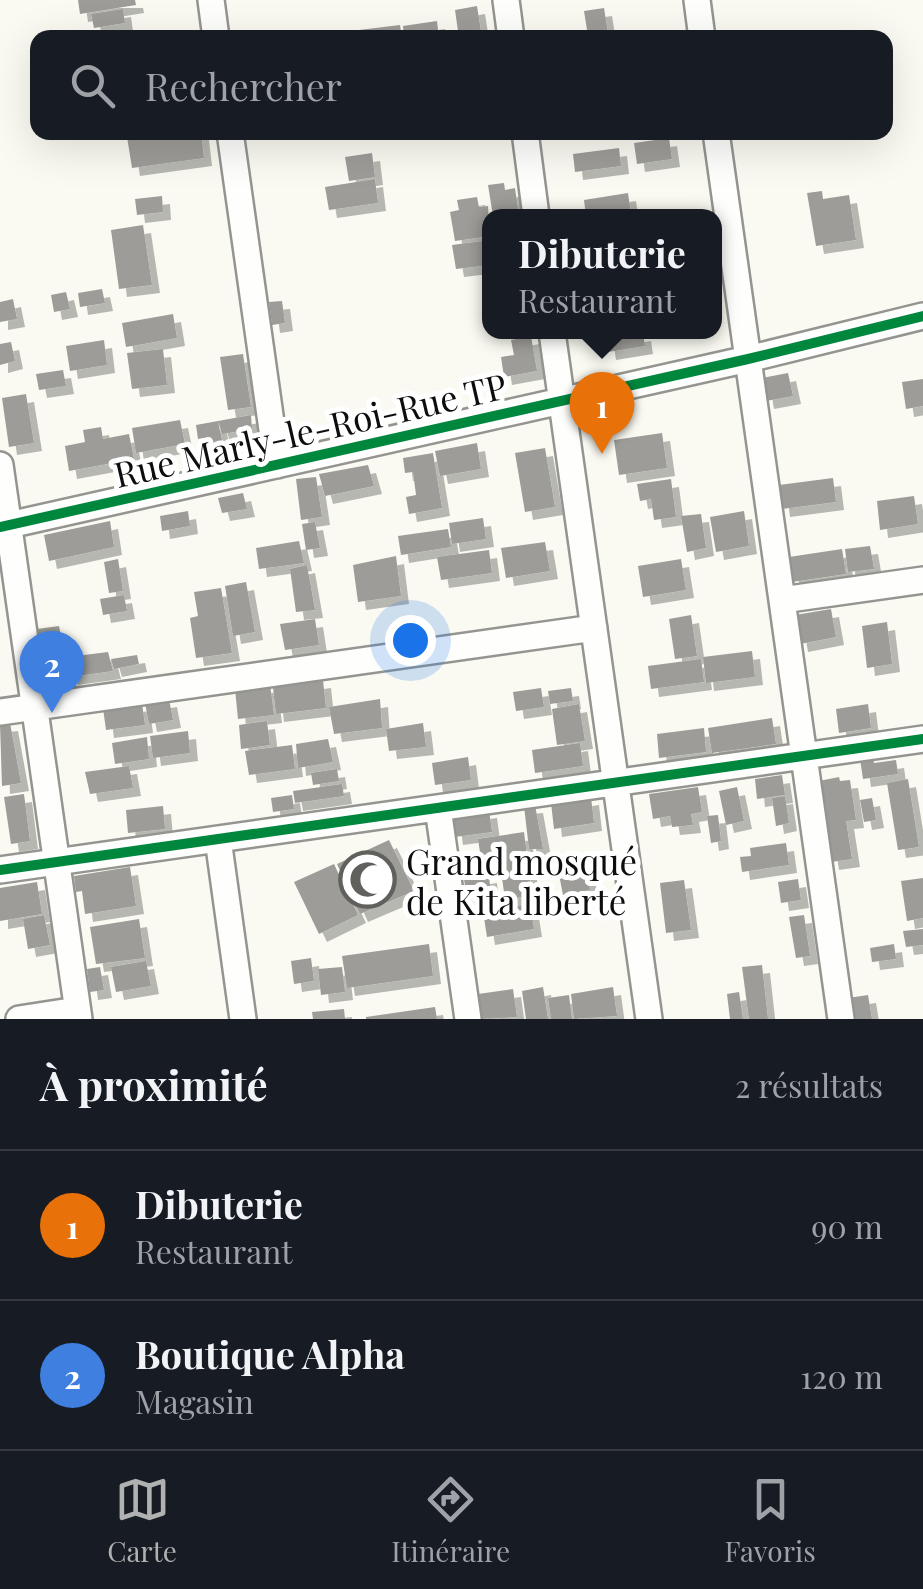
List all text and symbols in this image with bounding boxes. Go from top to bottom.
search box [30,30,893,140]
icon: search [65,58,120,113]
text: Rechercher [145,60,342,111]
popup [482,209,722,339]
text: Dibuterie [518,227,686,278]
text: Restaurant [518,278,676,321]
street label: Rue Marly-le-Roi-Rue TP [109,361,511,497]
pin: 1 [570,372,634,454]
your location [385,615,436,666]
pin: 2 [20,630,84,713]
place label: Grand mosqué de Kita liberté [406,837,637,924]
mosque icon: Grand mosqué de Kita liberté [337,850,397,910]
text: À proximité [40,1056,268,1112]
text: 2 résultats [735,1063,883,1106]
text: Dibuterie [135,1178,303,1229]
text: 1 [66,1204,79,1247]
text: 90 m [811,1204,883,1247]
text: Restaurant [135,1229,293,1272]
text: Boutique Alpha [135,1328,405,1379]
text: 2 [64,1354,81,1397]
text: 120 m [800,1354,883,1397]
text: Magasin [135,1379,254,1422]
tab: Carte [107,1472,177,1569]
tab: Itinéraire [391,1472,510,1569]
tab: Favoris [725,1472,816,1569]

